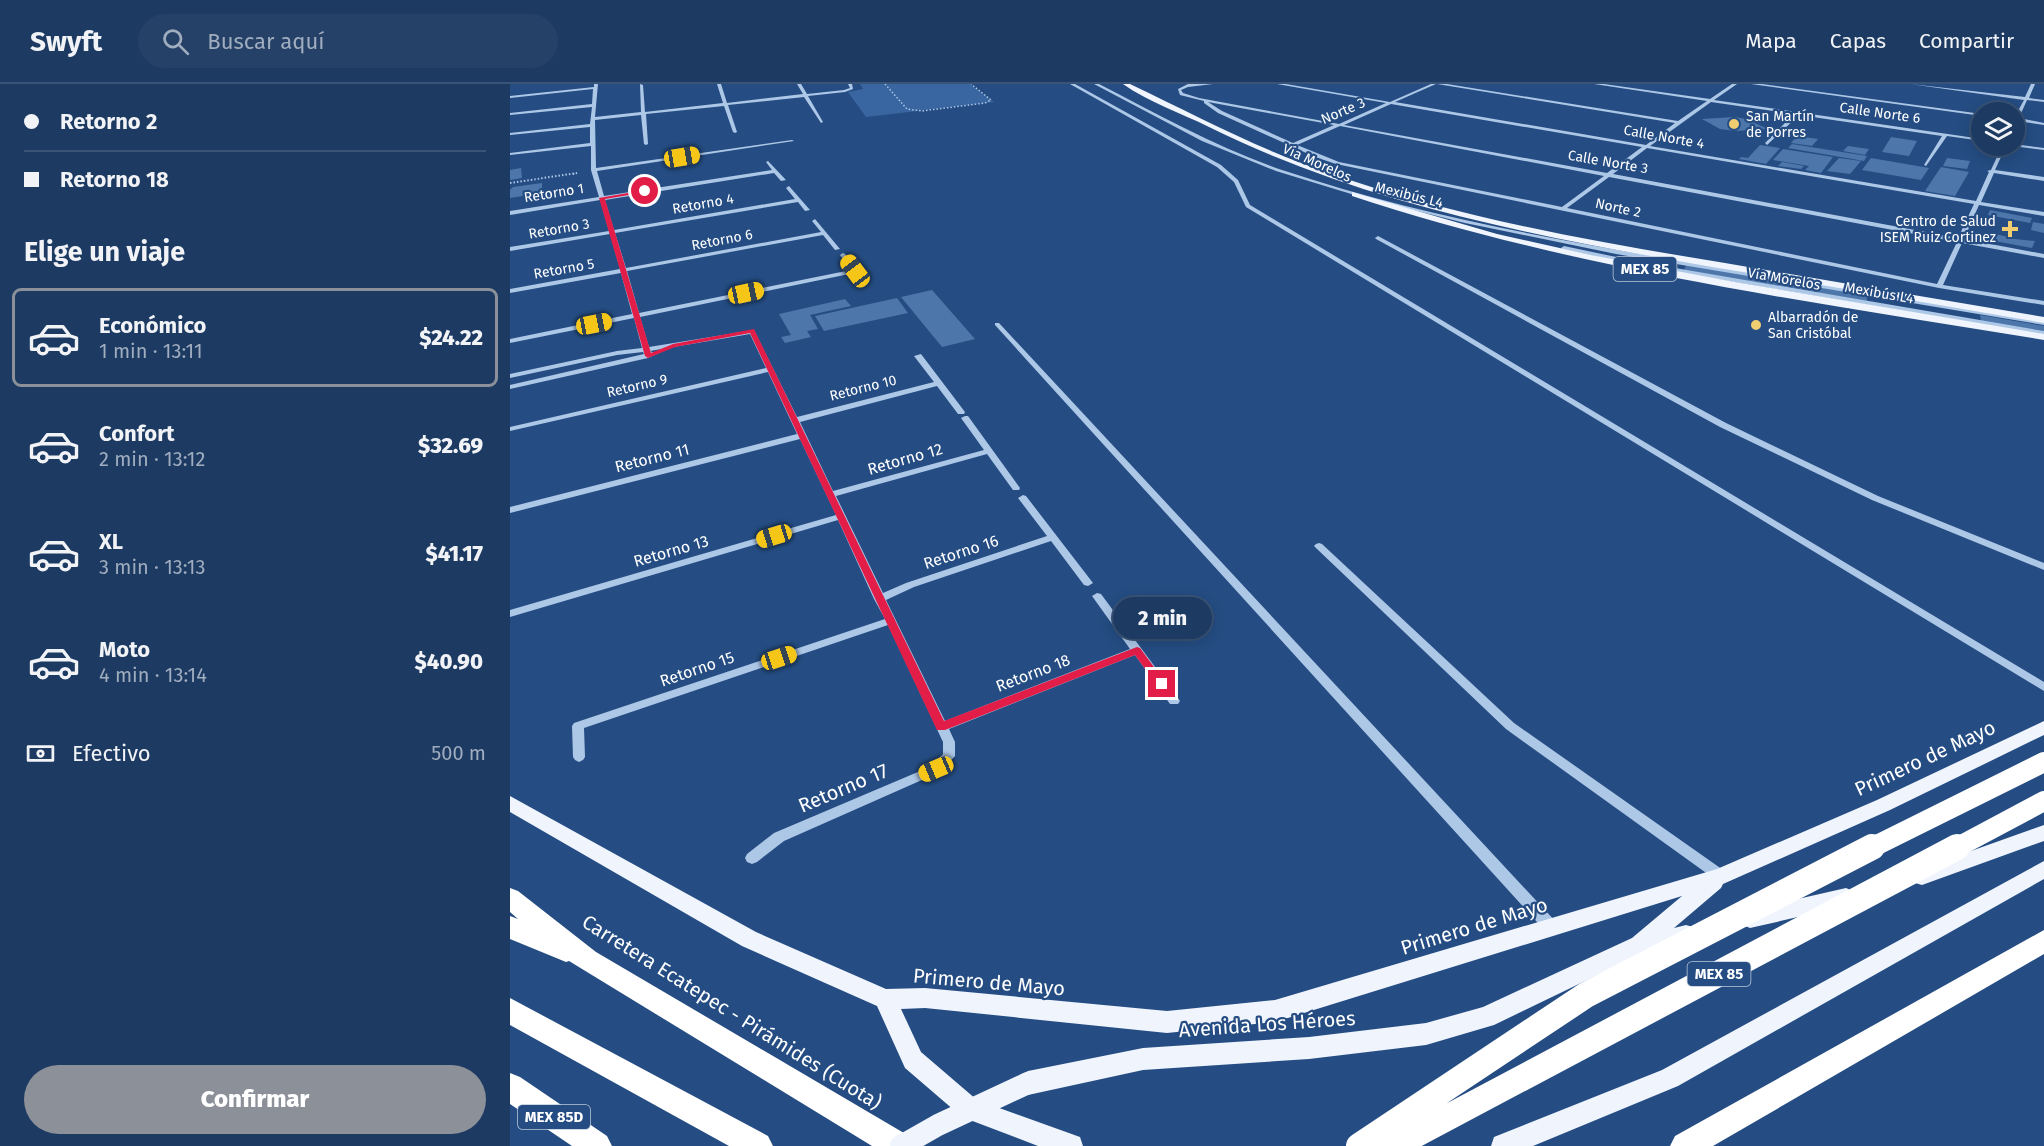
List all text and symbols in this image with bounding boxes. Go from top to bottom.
search box [138,14,558,68]
text: Swyft [30,25,102,58]
icon: search [159,25,192,58]
text: Buscar aquí [207,28,324,55]
text: Mapa [1745,28,1797,54]
text: Capas [1830,28,1886,54]
text: Compartir [1919,28,2014,54]
street label: Norte 3 [1318,94,1368,128]
street label: Calle Norte 6 [1838,99,1922,127]
map controls [1971,102,2025,156]
button: layers [1971,102,2025,156]
text: Retorno 2 [60,108,157,135]
place label: San Martín de Porres [1746,108,1814,141]
marker: San Martín de Porres [1727,117,1741,131]
street label: Calle Norte 4 [1622,122,1706,153]
street label: Vía Morelos [1280,140,1355,186]
car [663,145,701,169]
street label: Calle Norte 3 [1567,147,1649,177]
text: Retorno 18 [60,166,169,193]
route start [631,177,658,204]
street label: Mexibús L4 [1373,178,1445,212]
street label: Retorno 1 [523,180,585,206]
street label: Retorno 4 [671,190,735,218]
street label: Norte 2 [1594,195,1642,221]
place label: Centro de Salud ISEM Ruiz Cortinez [1880,213,1996,246]
street label: Retorno 3 [527,215,591,243]
marker: Centro de Salud ISEM Ruiz Cortinez [2001,220,2019,238]
street label: Retorno 6 [690,226,754,254]
text: Elige un viaje [24,236,185,268]
car [837,251,873,291]
street label: Retorno 5 [532,255,596,283]
road number: MEX 85 [1614,257,1676,281]
street label: Vía Morelos [1746,264,1822,294]
street label: Mexibús L4 [1843,279,1915,308]
car [727,280,765,306]
place label: Albarradón de San Cristóbal [1768,309,1858,342]
icon: car [27,311,81,365]
text: Económico [99,312,206,339]
car [575,312,613,336]
marker: Albarradón de San Cristóbal [1749,318,1763,332]
text: $24.22 [419,324,483,351]
text: 1 min · 13:11 [99,339,203,363]
street label: Retorno 9 [605,371,669,401]
street label: Retorno 10 [828,371,898,405]
icon: car [27,419,81,473]
text: Confort [99,420,175,447]
text: $32.69 [418,432,483,459]
street label: Retorno 12 [865,439,945,479]
street label: Retorno 11 [613,440,691,476]
text: 2 min · 13:12 [99,447,205,471]
car [754,522,794,550]
icon: car [27,527,81,581]
text: XL [99,528,123,555]
street label: Retorno 13 [631,531,711,571]
street label: Retorno 16 [921,531,1001,573]
text: $41.17 [425,540,483,567]
text: 3 min · 13:13 [99,555,205,579]
callout: 2 min [1112,597,1212,639]
text: 2 min [1138,606,1187,630]
icon: car [27,635,81,689]
text: Moto [99,636,150,663]
car [759,644,799,672]
street label: Retorno 15 [657,647,737,691]
text: $40.90 [415,648,483,675]
street label: Retorno 18 [993,650,1073,696]
text: 4 min · 13:14 [99,663,207,687]
route end [1148,670,1175,697]
street label: Primero de Mayo [1851,715,1999,801]
icon: cash [24,737,57,770]
text: Efectivo [72,740,151,767]
text: 500 m [431,741,486,765]
car [916,754,956,784]
street label: Retorno 17 [794,758,892,818]
street label: Primero de Mayo [1398,892,1550,960]
street label: Carretera Ecatepec - Pirámides (Cuota) [578,909,886,1115]
road number: MEX 85 [1688,962,1750,986]
street label: Primero de Mayo [912,963,1066,1001]
street label: Avenida Los Héroes [1178,1006,1356,1042]
button: Confirmar [24,1065,486,1134]
road number: MEX 85D [518,1105,590,1129]

